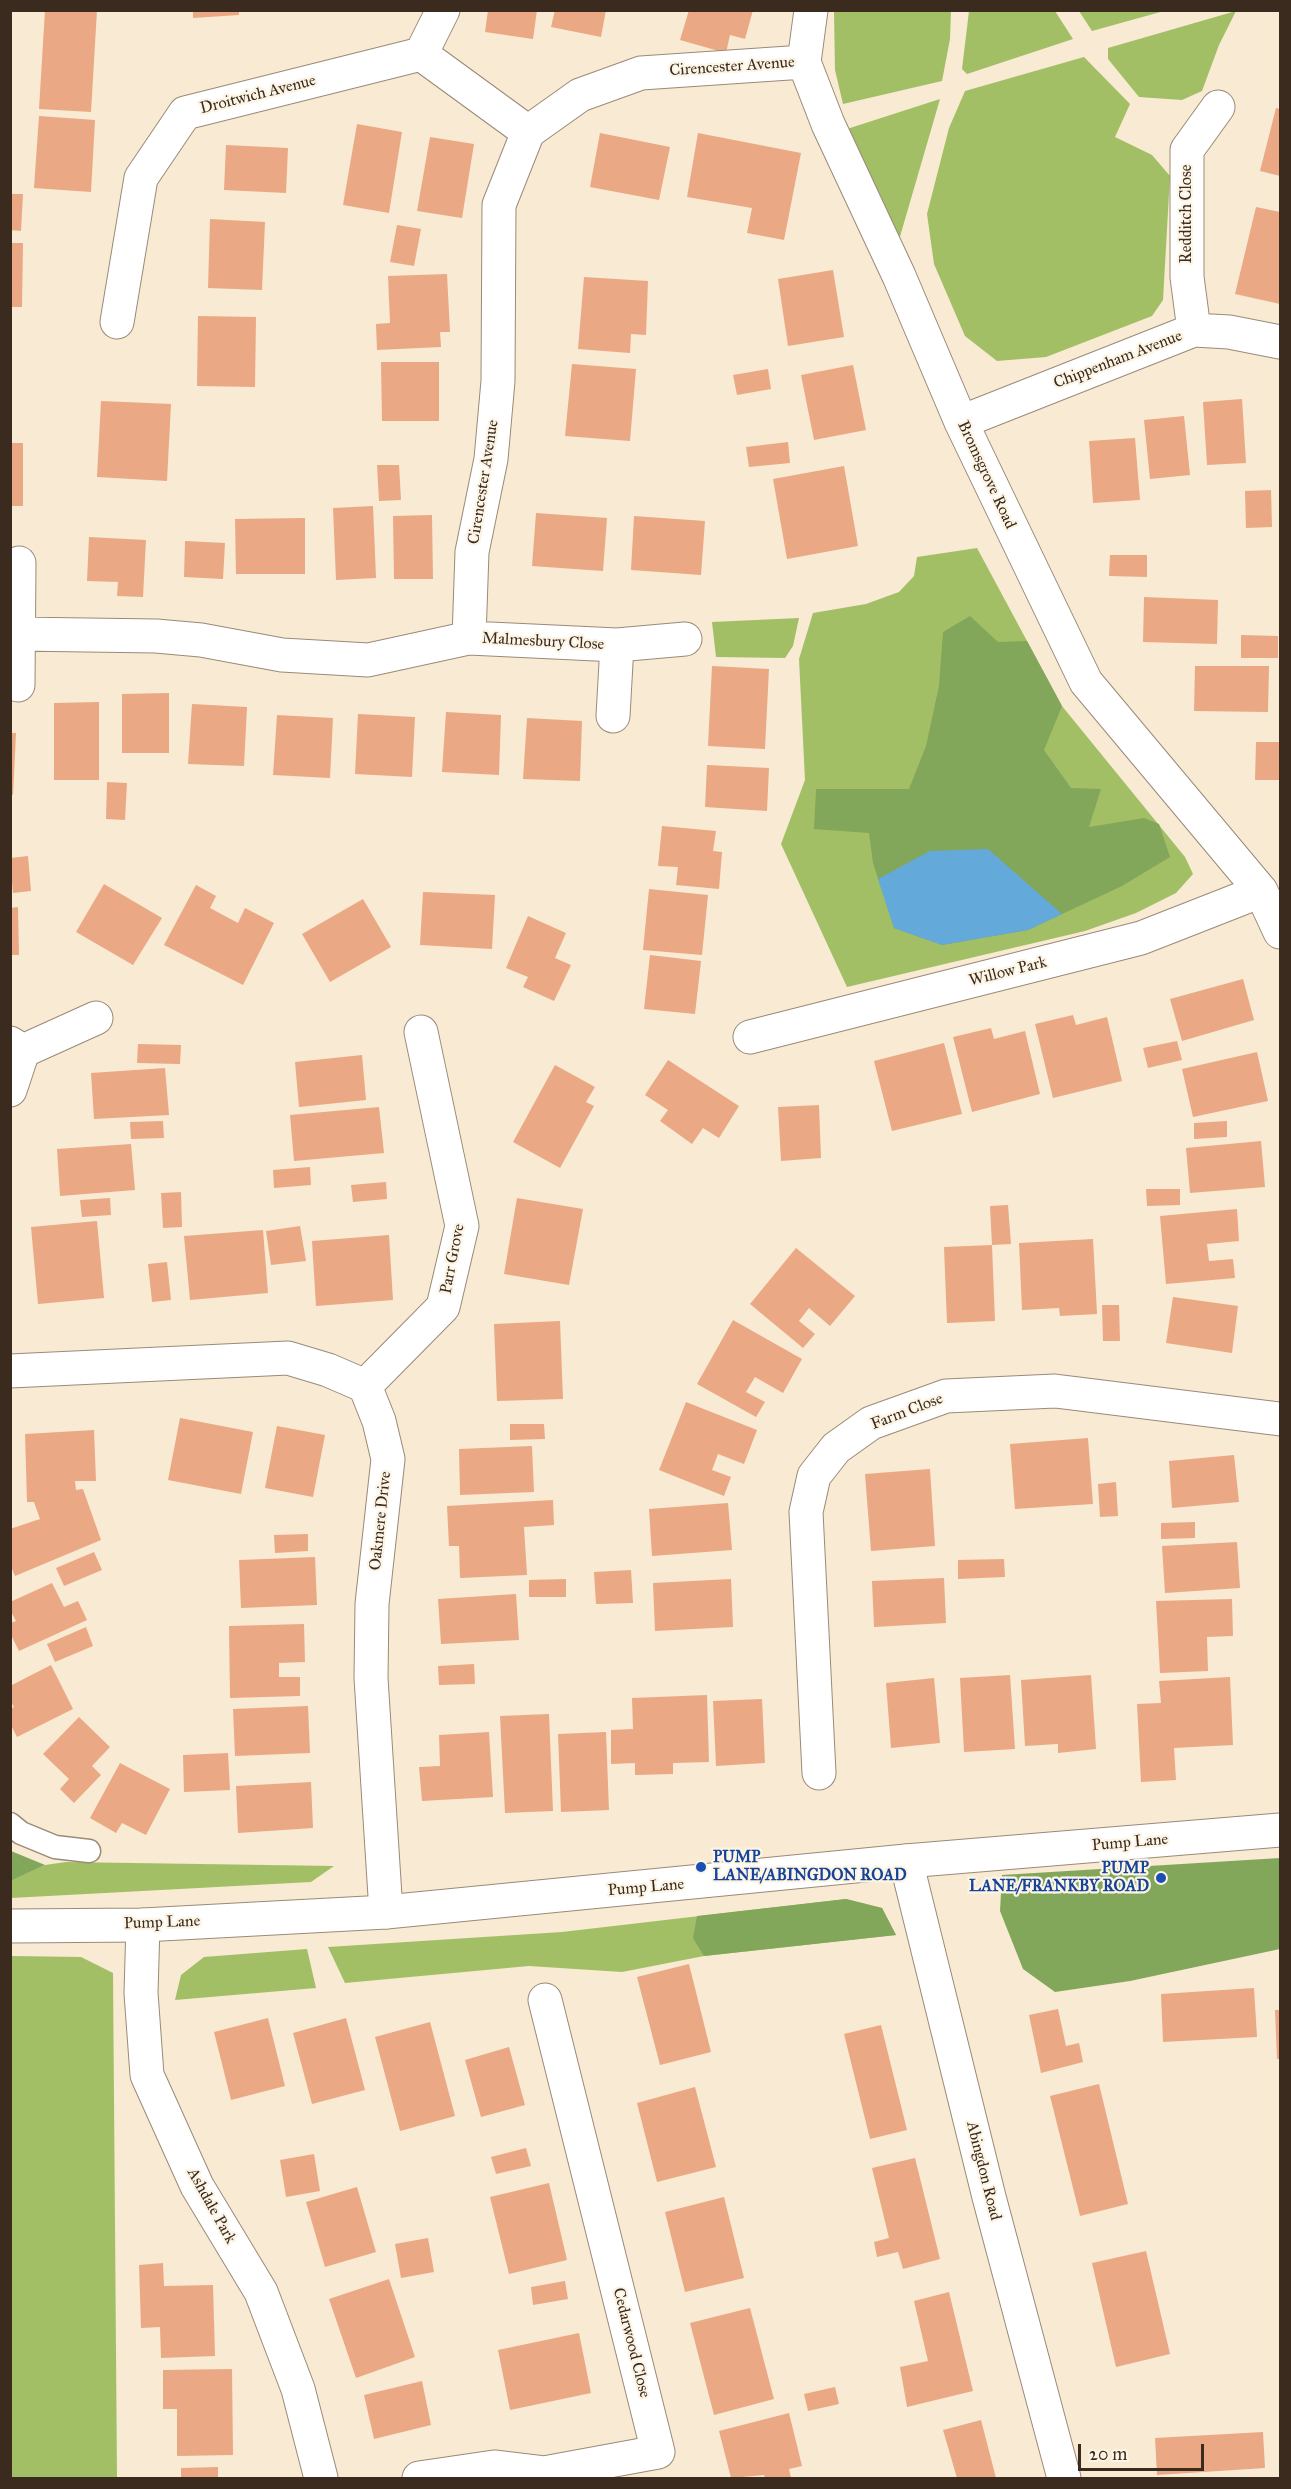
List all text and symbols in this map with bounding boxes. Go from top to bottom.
street label: Cirencester Avenue [669,53,795,81]
street label: Droitwich Avenue [198,71,318,119]
street label: Redditch Close [1177,165,1197,263]
street label: Chippenham Avenue [1051,327,1185,393]
street label: Cirencester Avenue [465,418,503,546]
street label: Bromsgrove Road [953,418,1019,532]
street label: Malmesbury Close [481,629,605,655]
street label: Willow Park [967,953,1049,991]
street label: Parr Grove [437,1222,469,1296]
street label: Farm Close [868,1389,946,1435]
street label: Oakmere Drive [366,1471,396,1571]
street label: Pump Lane [1091,1830,1169,1856]
place label: PUMP LANE/ABINGDON ROAD [713,1848,907,1886]
place label: PUMP LANE/FRANKBY ROAD [969,1859,1149,1897]
marker: PUMP LANE/ABINGDON ROAD [694,1860,708,1874]
marker: PUMP LANE/FRANKBY ROAD [1154,1871,1168,1885]
street label: Pump Lane [607,1875,685,1901]
street label: Pump Lane [123,1912,201,1934]
street label: Abingdon Road [961,2119,1005,2223]
street label: Ashdale Park [182,2165,240,2247]
street label: Cedarwood Close [608,2286,654,2400]
scale bar [1081,2432,1207,2470]
text: 20 m [1089,2443,1127,2465]

